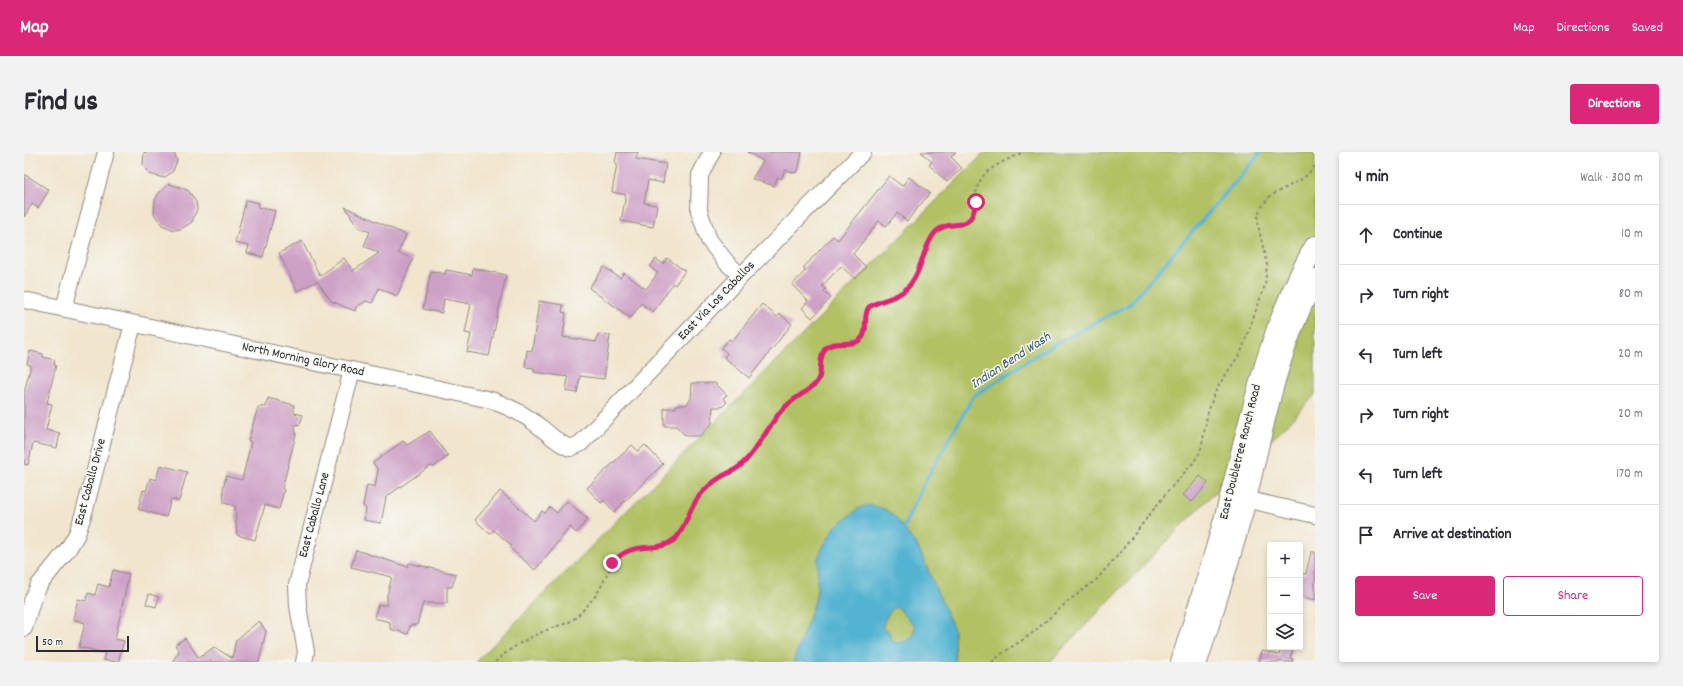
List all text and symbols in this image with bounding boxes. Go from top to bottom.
text: Map [20,15,49,42]
text: Map [1513,18,1535,38]
text: Directions [1557,18,1610,38]
text: Saved [1632,18,1663,38]
text: Find us [24,84,98,124]
button: Directions [1570,84,1659,124]
text: 4 min [1355,166,1389,190]
text: Walk · 300 m [1580,169,1643,188]
route start [967,193,985,211]
icon: ahead [1355,224,1377,246]
text: Continue [1393,224,1442,246]
text: 10 m [1621,225,1643,244]
street label: East Via Los Caballos [674,257,760,345]
icon: right [1355,284,1377,306]
text: Turn right [1393,284,1449,306]
text: 80 m [1619,285,1643,304]
water label: Indian Bend Wash [967,327,1056,394]
street label: North Morning Glory Road [240,338,366,382]
icon: left [1355,344,1377,366]
text: Turn left [1393,344,1442,366]
text: 20 m [1618,345,1643,364]
street label: East Doubletree Ranch Road [1215,382,1267,522]
icon: right [1355,404,1377,426]
text: Turn right [1393,404,1449,426]
text: 20 m [1618,405,1643,424]
street label: East Caballo Drive [70,436,112,528]
icon: left [1355,464,1377,486]
text: Turn left [1393,464,1442,486]
text: 170 m [1616,465,1643,484]
street label: East Caballo Lane [294,470,336,560]
icon: arrive [1355,524,1377,546]
text: Arrive at destination [1393,524,1511,546]
map controls [1267,542,1303,650]
button: + [1267,542,1303,578]
route end [603,554,621,572]
button: Save [1355,576,1495,616]
button: Share [1503,576,1643,616]
button: − [1267,578,1303,614]
button: layers [1267,614,1303,650]
scale bar [36,634,129,653]
text: 50 m [42,635,63,651]

